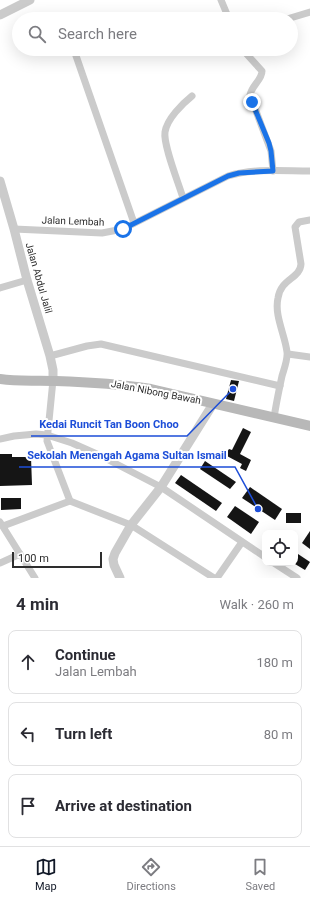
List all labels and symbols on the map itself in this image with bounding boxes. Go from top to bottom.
route end [243,93,261,111]
street label: Jalan Lembah [41,214,105,228]
route start [114,220,132,238]
street label: Jalan Abdul Jalil [24,241,54,315]
street label: Jalan Nibong Bawah [110,378,202,406]
callout: Kedai Runcit Tan Boon Choo [31,413,187,436]
text: Kedai Runcit Tan Boon Choo [39,418,179,431]
callout: Sekolah Menengah Agama Sultan Ismail [19,444,235,467]
text: Sekolah Menengah Agama Sultan Ismail [27,449,227,462]
scale bar [12,550,102,569]

